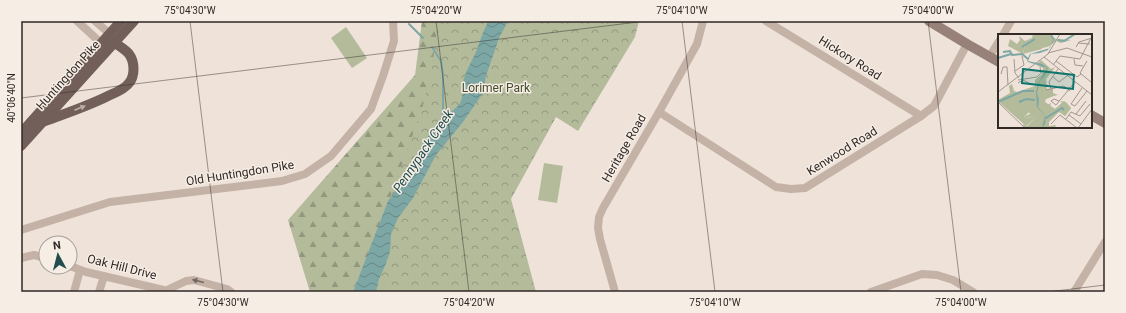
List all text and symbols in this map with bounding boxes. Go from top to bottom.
text: 75°04'30"W [164,5,216,16]
text: 75°04'20"W [410,5,462,16]
text: 75°04'10"W [656,5,708,16]
text: 75°04'00"W [902,5,954,16]
street label: Hickory Road [816,33,884,83]
inset map [998,34,1092,128]
street label: Huntingdon Pike [33,38,103,112]
text: 40°06'40"N [6,73,17,123]
park label: Lorimer Park [462,81,531,95]
one-way arrow [75,105,87,111]
water label: Pennypack Creek [390,106,457,195]
street label: Heritage Road [599,112,649,184]
street label: Kenwood Road [804,124,880,178]
street label: Old Huntingdon Pike [185,158,295,188]
north arrow [38,235,78,275]
text: N [52,239,62,252]
street label: Oak Hill Drive [86,252,158,282]
one-way arrow [192,278,205,284]
text: 75°04'30"W [197,297,249,308]
text: 75°04'20"W [443,297,495,308]
text: 75°04'10"W [689,297,741,308]
text: 75°04'00"W [935,297,987,308]

